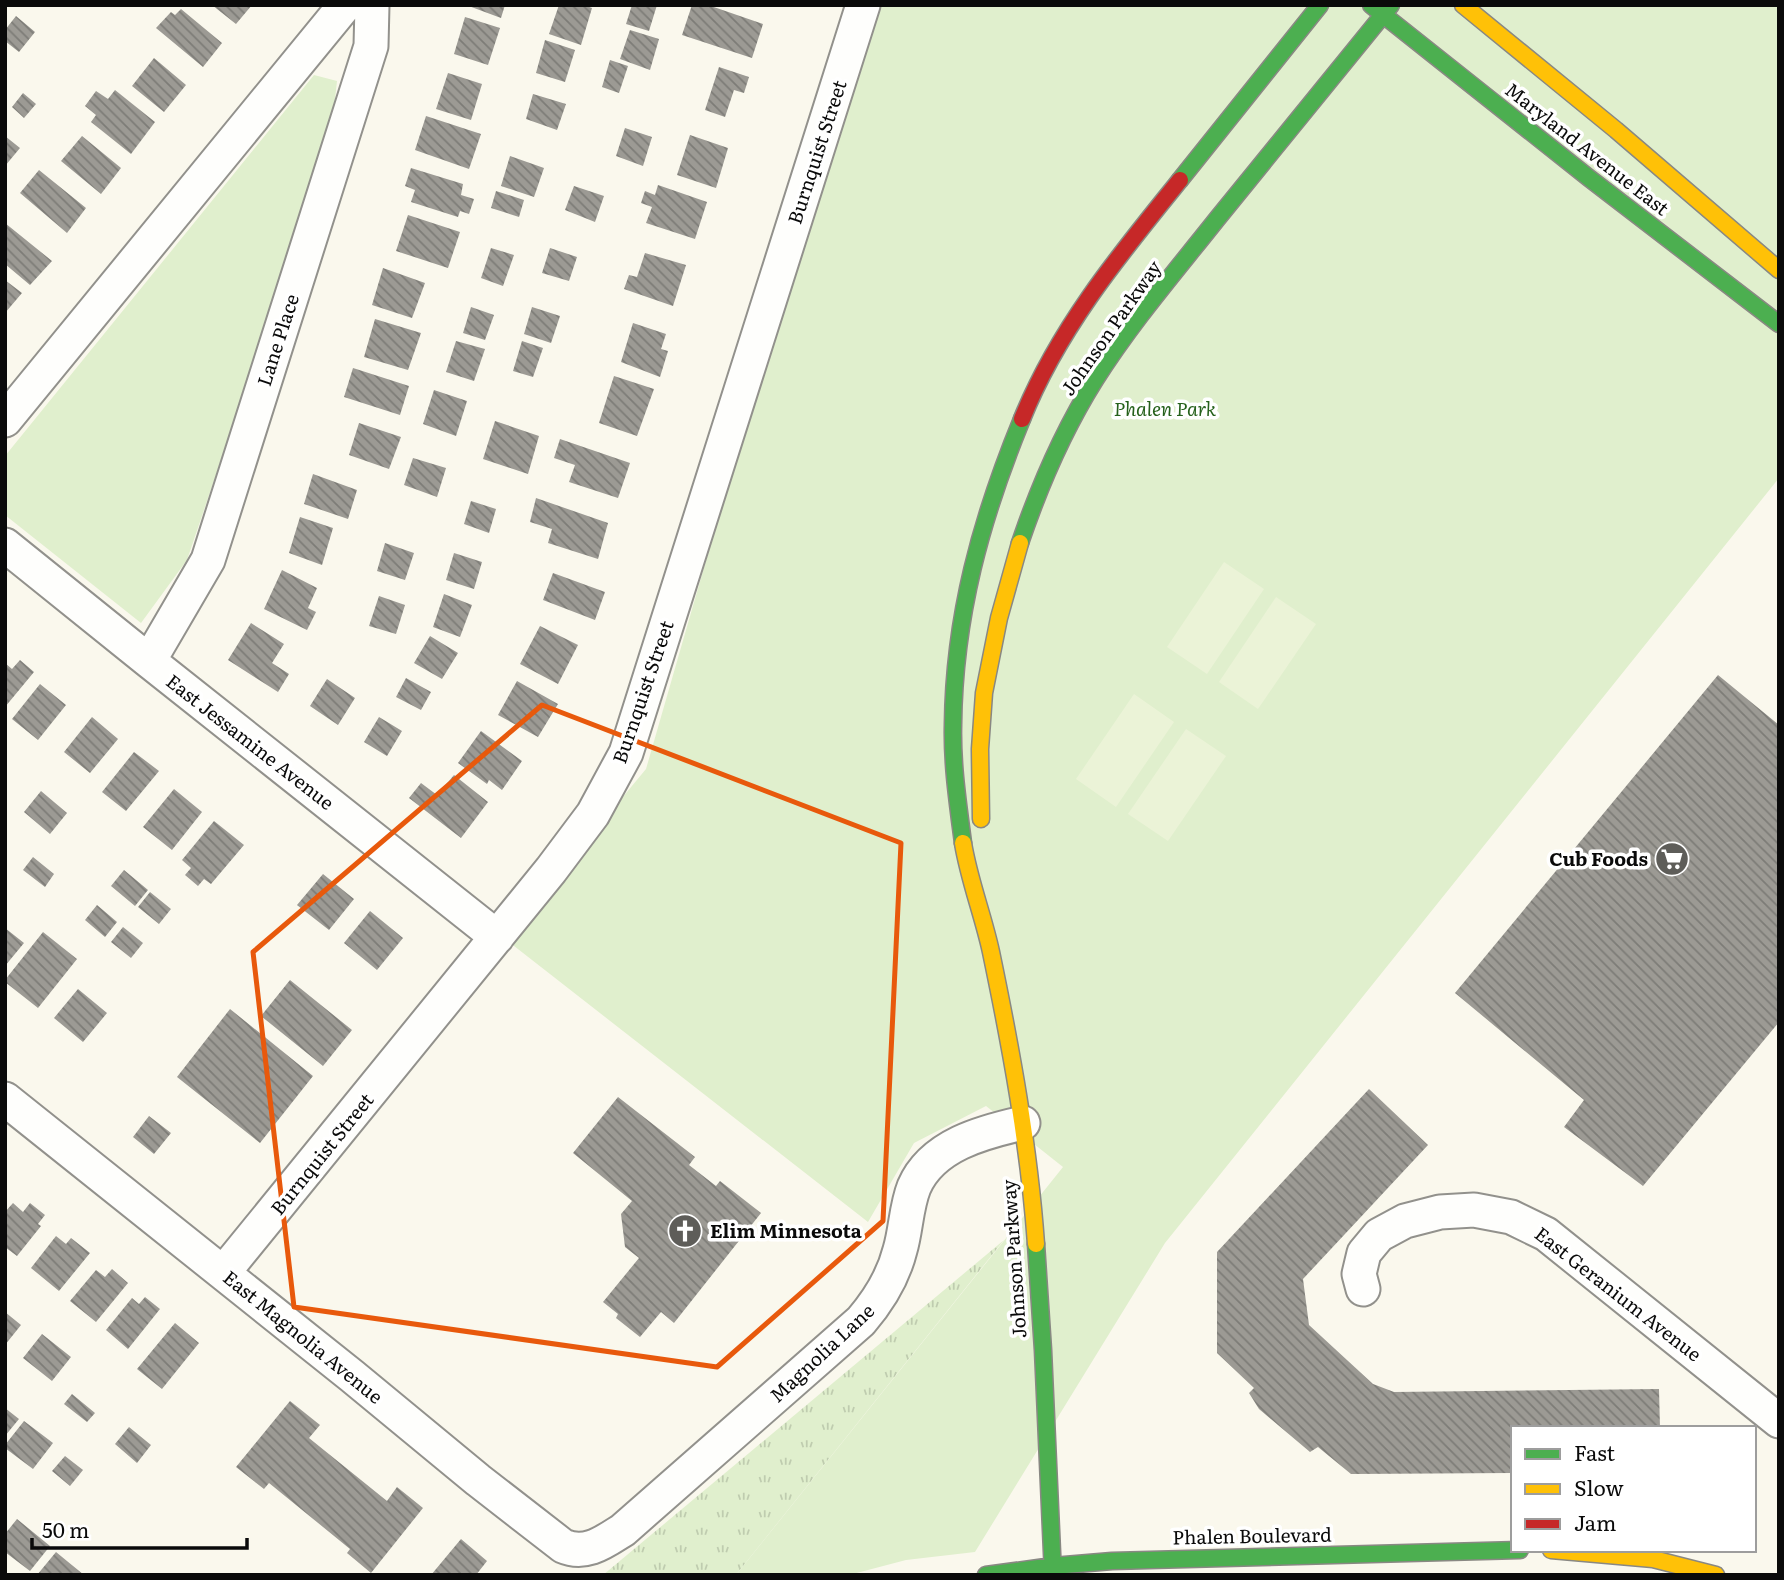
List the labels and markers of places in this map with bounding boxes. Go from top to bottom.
supermarket icon: Cub Foods [1653,840,1691,878]
place label: Cub Foods [1549,844,1648,872]
church icon: Elim Minnesota [666,1212,704,1250]
place label: Elim Minnesota [710,1216,862,1244]

